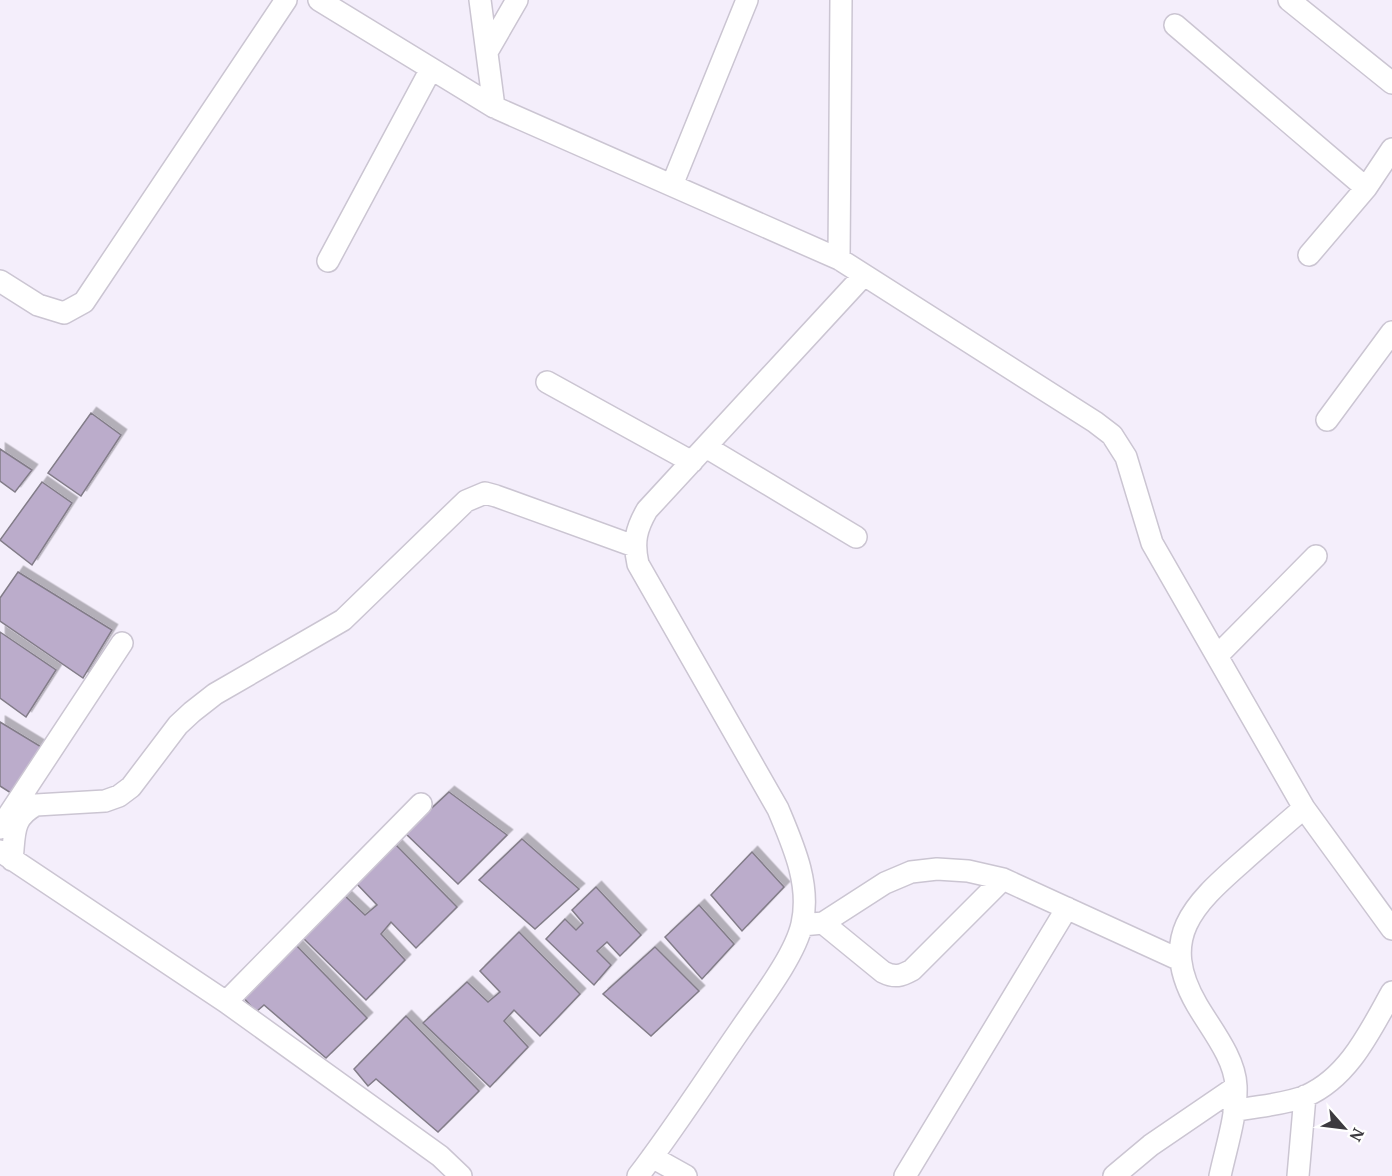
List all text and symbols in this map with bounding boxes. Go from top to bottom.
north arrow [1314,1098,1374,1158]
text: N [1345,1125,1370,1146]

